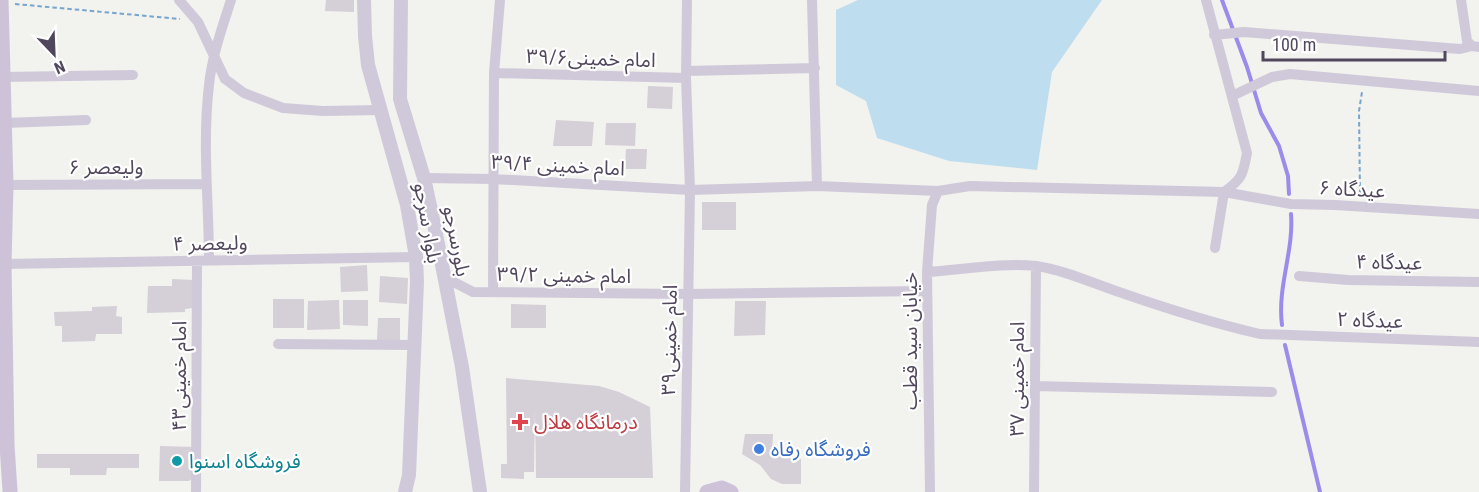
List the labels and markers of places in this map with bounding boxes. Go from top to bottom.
place label: درمانگاه هلال [534,410,638,434]
marker: درمانگاه هلال [511,413,529,431]
place label: فروشگاه رفاه [771,437,871,461]
marker: فروشگاه رفاه [752,442,766,456]
place label: فروشگاه اسنوا [189,449,301,473]
marker: فروشگاه اسنوا [170,454,184,468]

